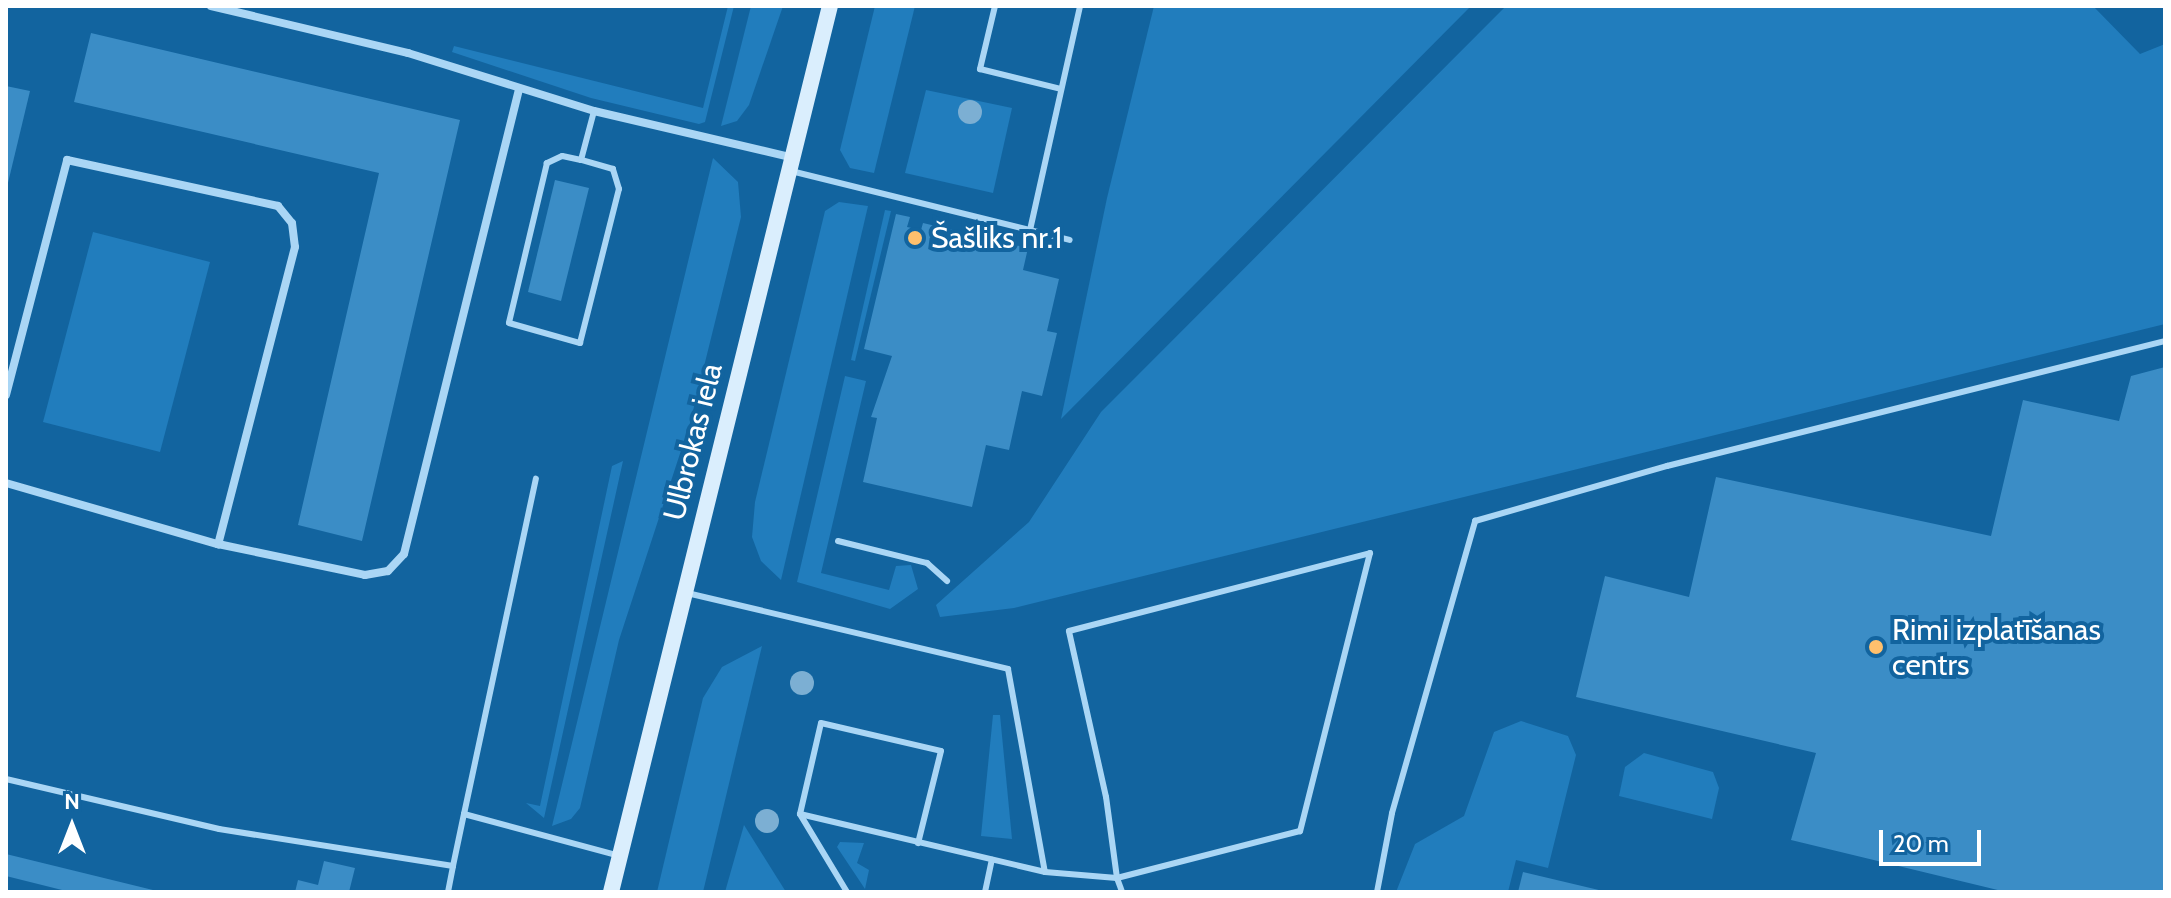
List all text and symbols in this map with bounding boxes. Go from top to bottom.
place label: Šašliks nr.1 [931,220,1062,256]
marker: Šašliks nr.1 [906,229,924,247]
street label: Ulbrokas iela [656,360,730,524]
place label: Rimi izplatīšanas centrs [1892,612,2101,682]
marker: Rimi izplatīšanas centrs [1867,638,1885,656]
north arrow [32,786,112,866]
text: N [64,788,80,815]
scale bar [1883,814,1985,864]
text: 20 m [1893,829,1949,858]

